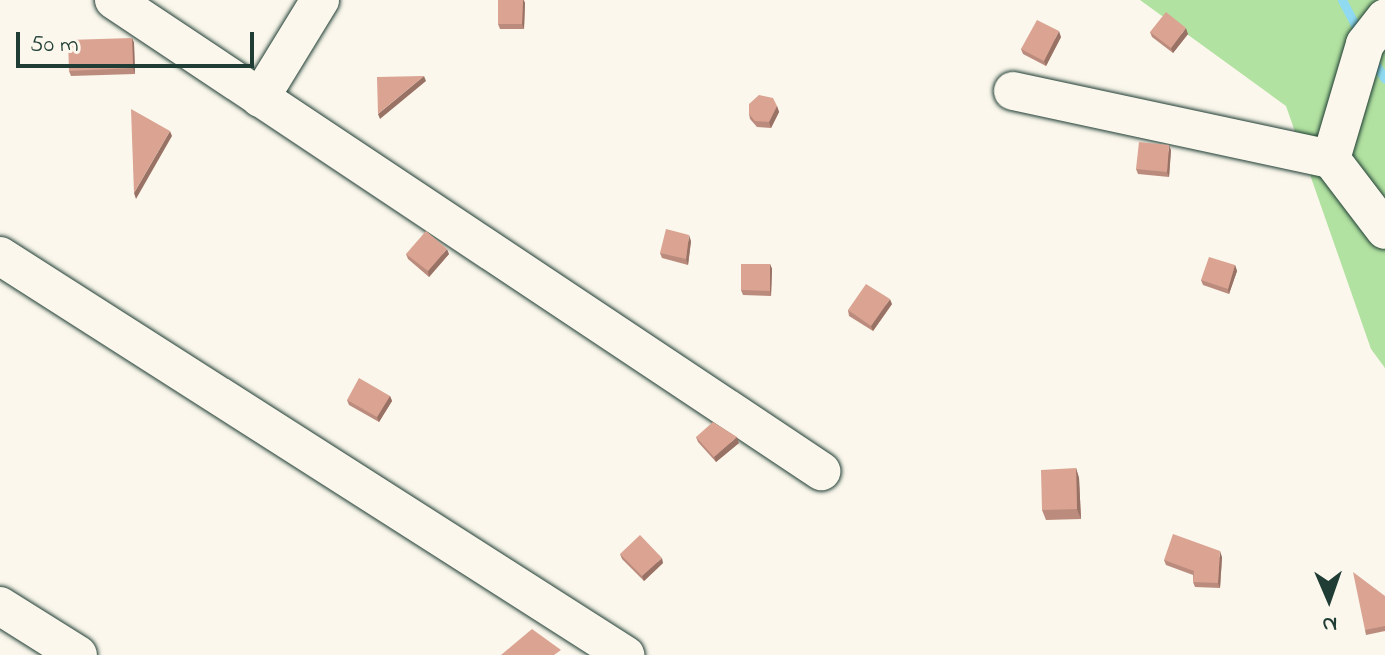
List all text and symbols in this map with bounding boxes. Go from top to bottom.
scale bar [20,16,258,66]
text: 50 m [30,28,79,63]
north arrow [1289,559,1369,639]
text: N [1322,607,1338,639]

